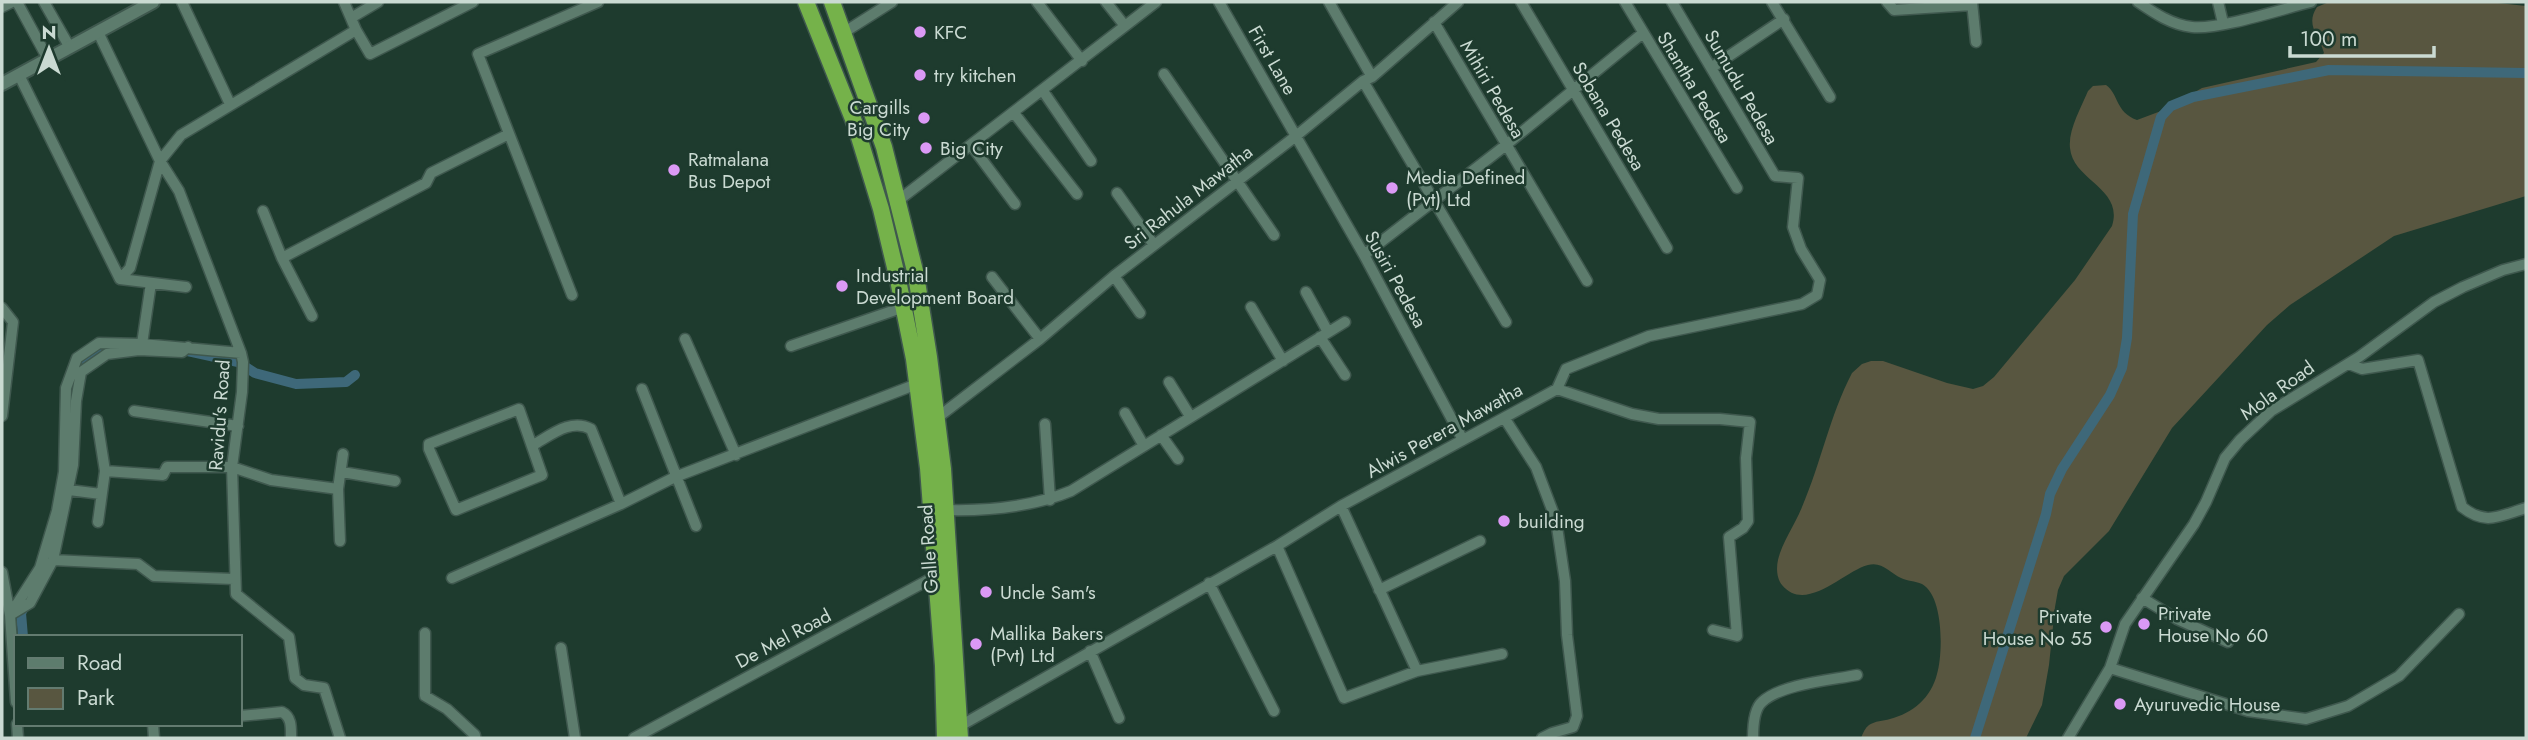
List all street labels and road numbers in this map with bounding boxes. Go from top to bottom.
street label: First Lane [1242,20,1303,100]
street label: Sumudu Pedesa [1698,25,1785,150]
street label: Shantha Pedesa [1651,26,1739,148]
street label: Mihiri Pedesa [1454,35,1532,143]
street label: Sobana Pedesa [1565,57,1652,176]
street label: Sri Rahula Mawatha [1118,139,1258,256]
street label: Susiri Pedesa [1358,226,1433,333]
street label: Mola Road [2235,354,2320,427]
street label: Ravidu's Road [202,359,237,471]
street label: Alwis Perera Mawatha [1361,376,1527,485]
street label: Galle Road [912,504,945,594]
street label: De Mel Road [731,602,836,675]

